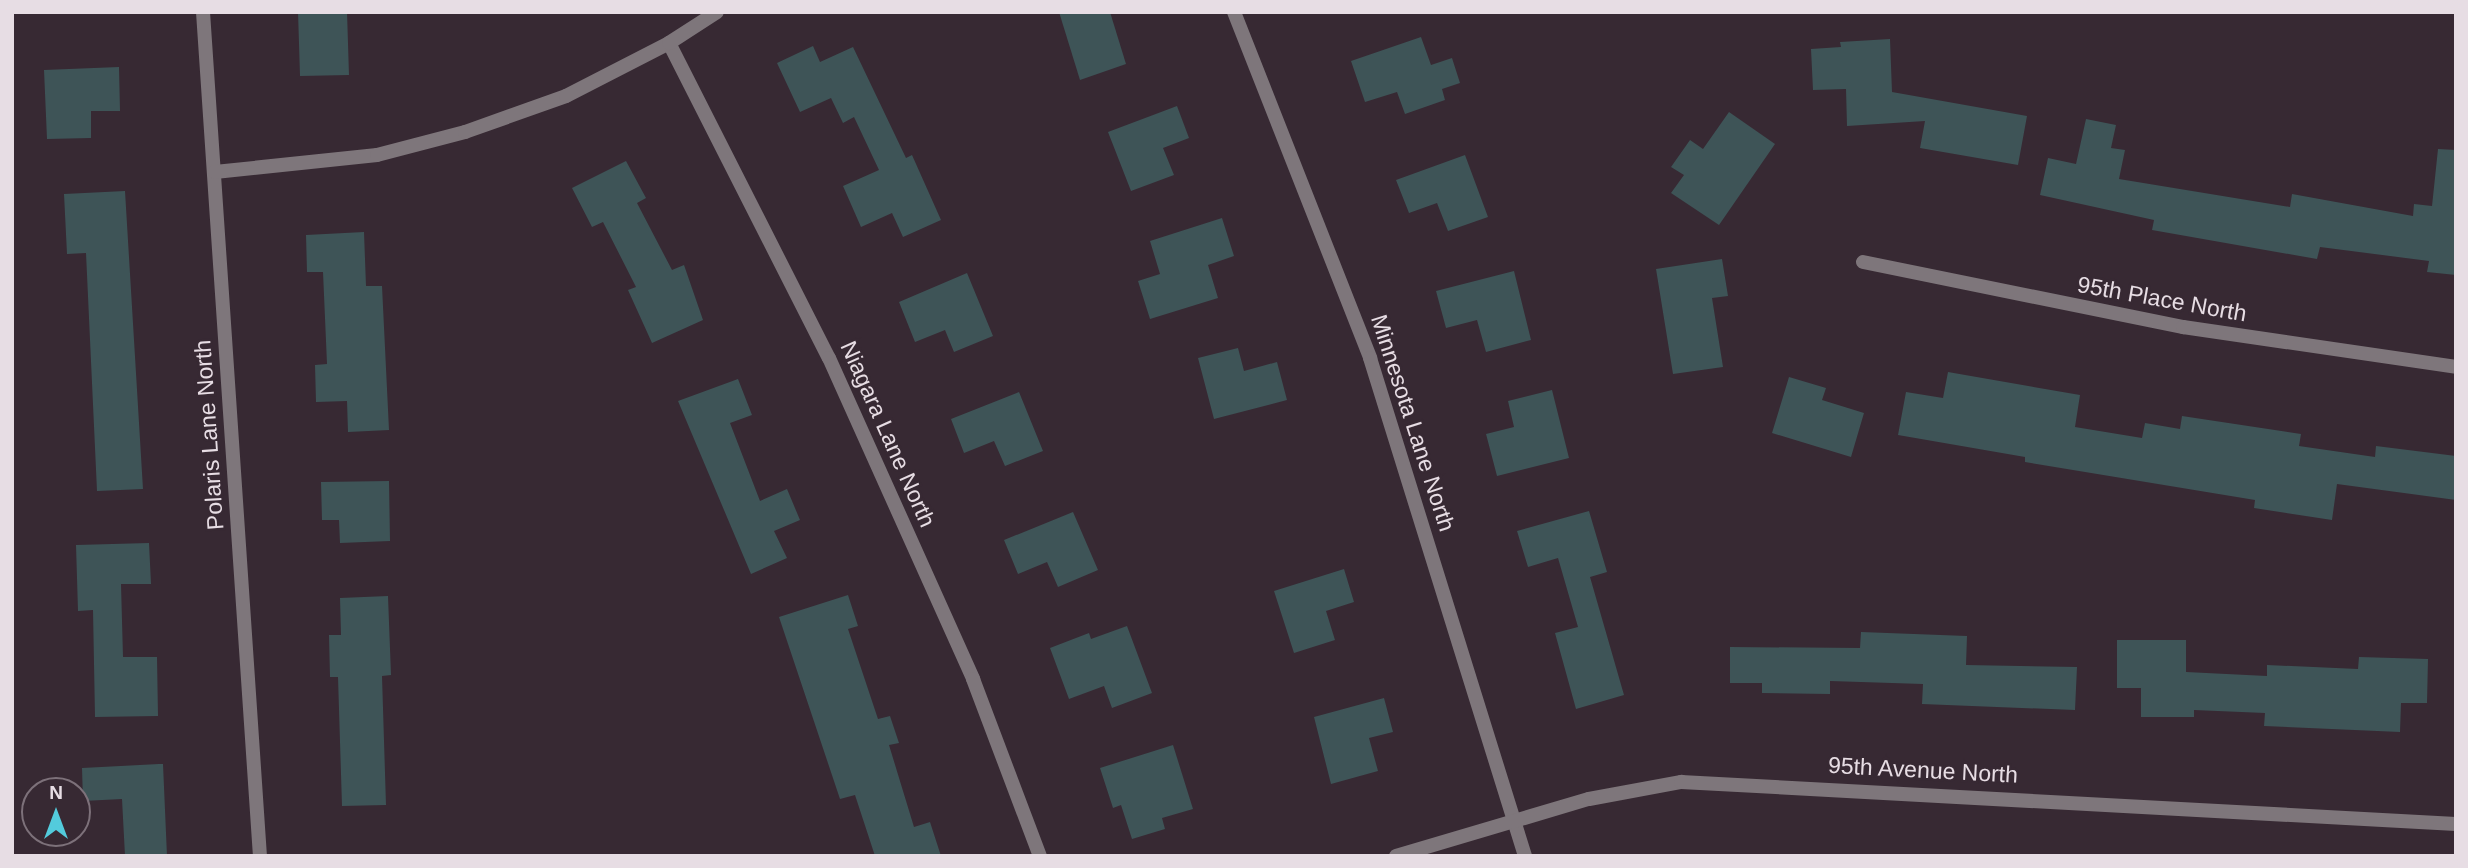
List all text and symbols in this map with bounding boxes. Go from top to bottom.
street label: 95th Place North [2075,271,2249,327]
street label: Minnesota Lane North [1365,311,1461,535]
street label: Niagara Lane North [835,337,941,531]
street label: Polaris Lane North [189,339,229,531]
street label: 95th Avenue North [1827,751,2019,789]
north arrow [21,777,91,847]
text: N [49,782,63,803]

